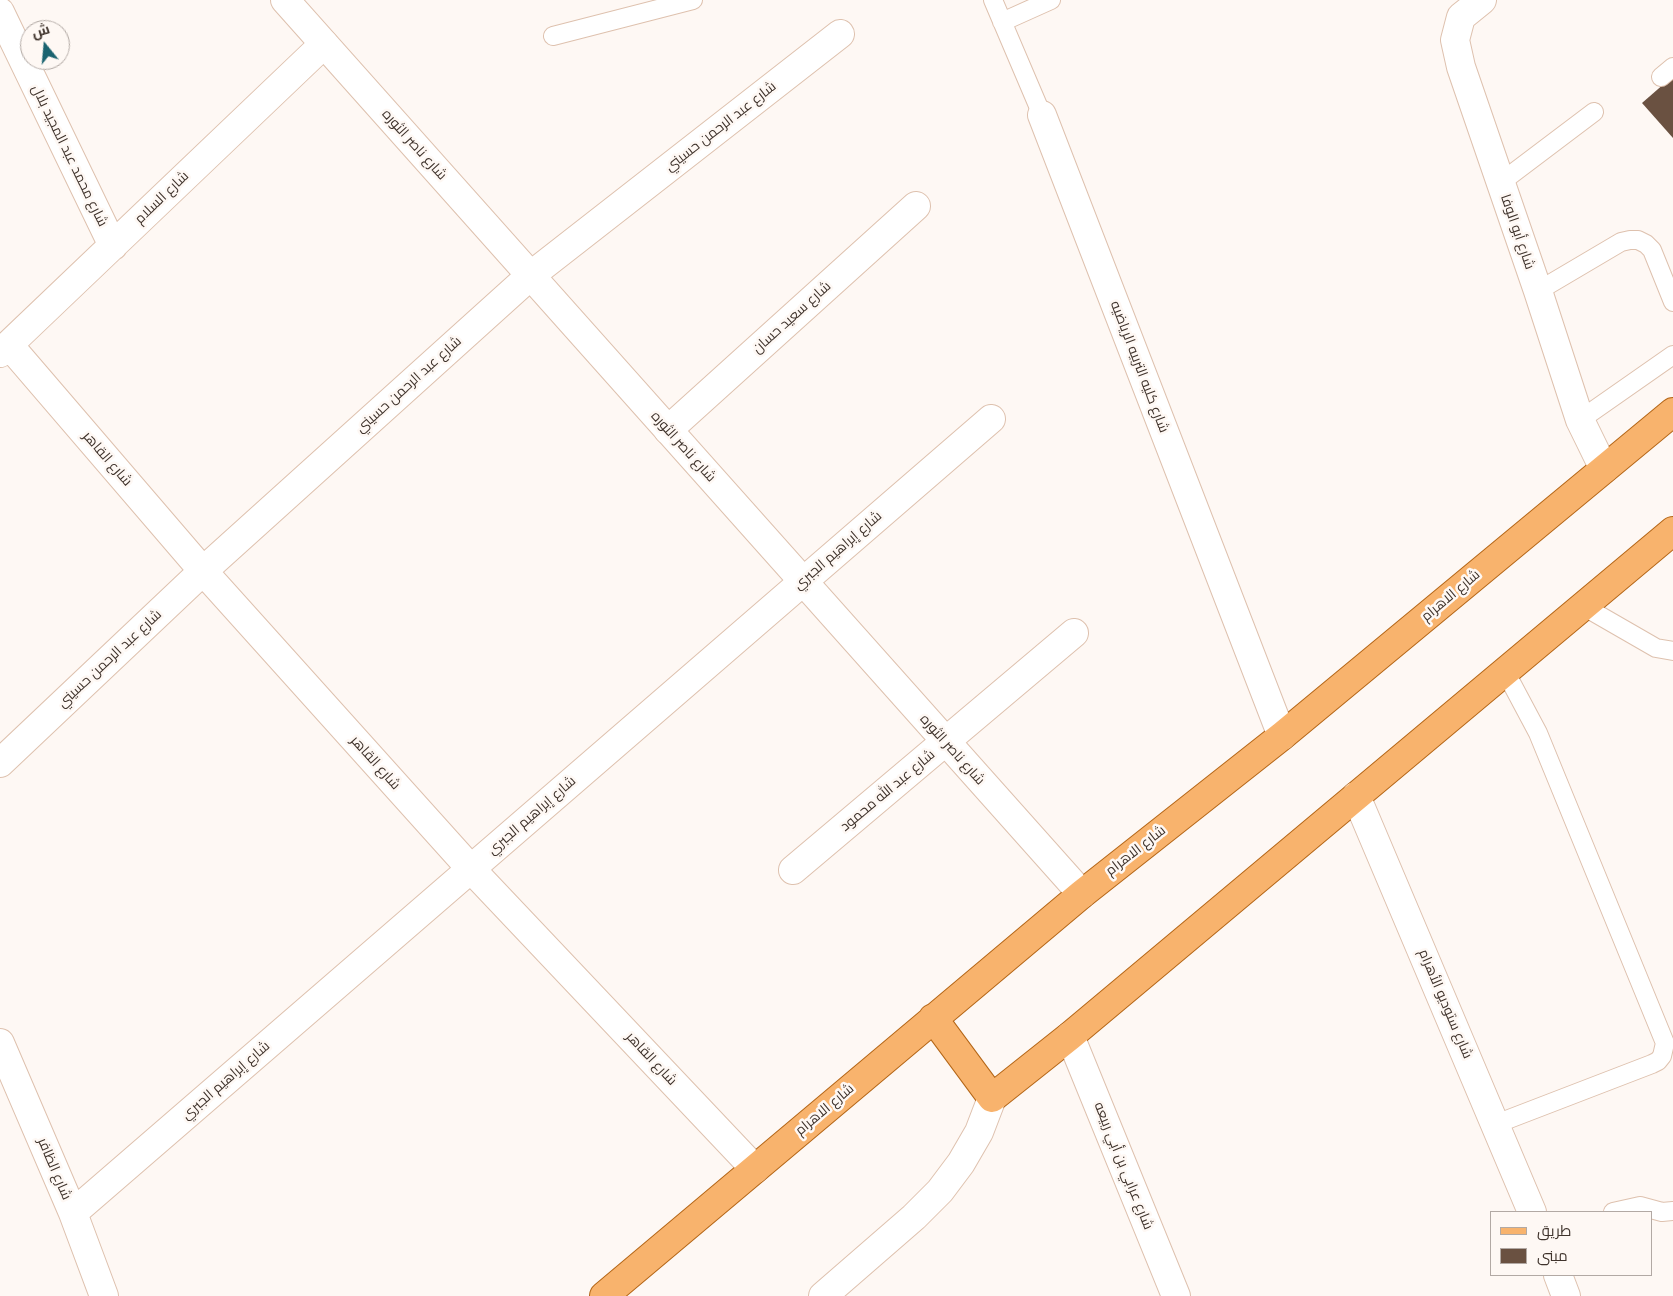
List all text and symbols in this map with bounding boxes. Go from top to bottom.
north arrow [20,20,70,70]
text: ش [30,20,52,42]
street label: شارع عبد الرحمن حسيني [662,78,780,176]
street label: شارع محمد عبد المجيد بلال [27,82,111,230]
street label: شارع ناصر الثوره [378,106,450,184]
street label: شارع السلام [132,168,192,228]
street label: شارع أبو الوفا [1496,192,1538,272]
street label: شارع سعيد حسان [749,278,835,358]
street label: شارع كليه التربيه الرياضيه [1106,299,1172,435]
street label: شارع عبد الرحمن حسيني [353,333,465,437]
street label: شارع ناصر الثوره [647,408,719,486]
street label: شارع القاهر [79,428,135,490]
street label: شارع إبراهيم الجبري [791,508,885,594]
street label: شارع الاهرام [1418,567,1484,625]
street label: شارع عبد الرحمن حسيني [54,606,166,712]
street label: شارع ناصر الثوره [916,711,988,789]
street label: شارع القاهر [346,733,404,793]
street label: شارع عبد الله محمود [837,747,939,835]
street label: شارع إبراهيم الجبري [485,773,579,859]
street label: شارع الاهرام [1103,822,1169,880]
street label: شارع ستوديو الأهرام [1414,947,1476,1061]
street label: شارع القاهر [622,1029,680,1089]
street label: شارع إبراهيم الجبري [179,1038,273,1124]
street label: شارع الاهرام [792,1081,858,1139]
street label: شارع عرابي بن أبي ربيعه [1090,1100,1156,1232]
street label: شارع الظافر [33,1135,75,1203]
legend [1490,1211,1653,1276]
text: طريق [1537,1222,1571,1240]
text: مبنى [1537,1247,1568,1265]

